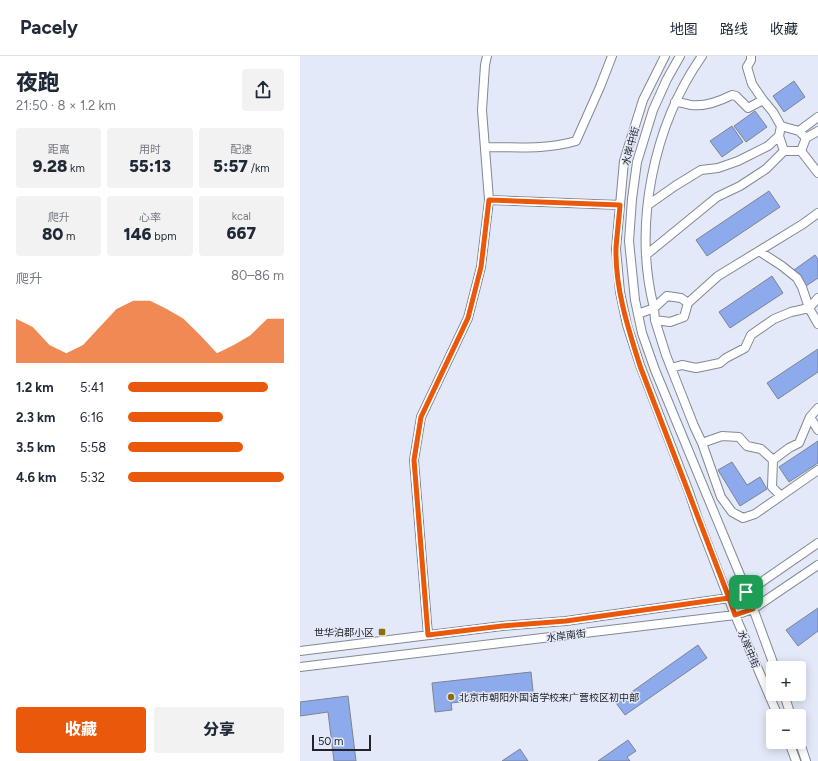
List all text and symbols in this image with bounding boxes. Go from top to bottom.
text: Pacely [20,16,78,39]
text: 地图 [670,21,698,38]
text: 路线 [720,21,748,38]
text: 收藏 [770,21,798,38]
text: 夜跑 [16,69,60,96]
button: share [242,69,284,111]
text: 21:50 · 8 × 1.2 km [16,98,116,113]
street label: 水岸中街 [619,125,642,167]
text: 距离 [48,143,70,156]
text: 用时 [139,143,161,156]
text: 配速 [230,143,252,156]
text: 9.28 [33,156,67,176]
text: 55:13 [129,156,171,176]
text: 5:57 [213,156,248,176]
text: km [67,162,85,175]
text: /km [248,162,270,175]
text: kcal [232,210,251,223]
text: 爬升 [48,211,70,224]
text: 心率 [139,211,161,224]
text: 667 [227,223,256,243]
text: 80 [42,224,63,244]
text: 146 [123,224,152,244]
text: m [63,230,75,243]
text: bpm [152,230,177,243]
text: 80–86 m [231,268,284,283]
text: 爬升 [16,271,42,286]
text: 1.2 km [16,380,54,395]
text: 5:41 [80,380,104,395]
text: 2.3 km [16,410,55,425]
text: 6:16 [80,410,103,425]
text: 3.5 km [16,440,55,455]
text: 5:58 [80,440,106,455]
text: 4.6 km [16,470,56,485]
text: 5:32 [80,470,105,485]
pin [729,575,763,609]
icon: arrive [735,581,757,603]
place label: 世华泊郡小区 [314,626,374,639]
marker: 世华泊郡小区 [377,627,387,637]
street label: 水岸南街 [545,627,587,644]
street label: 水岸中街 [735,628,762,670]
map controls [766,661,806,749]
button: + [766,661,806,701]
place label: 北京市朝阳外国语学校来广营校区初中部 [459,691,639,704]
marker: 北京市朝阳外国语学校来广营校区初中部 [446,692,456,702]
button: 收藏 [16,707,146,753]
button: 分享 [154,707,284,753]
button: − [766,709,806,749]
scale bar [312,733,371,752]
text: 50 m [318,735,343,748]

